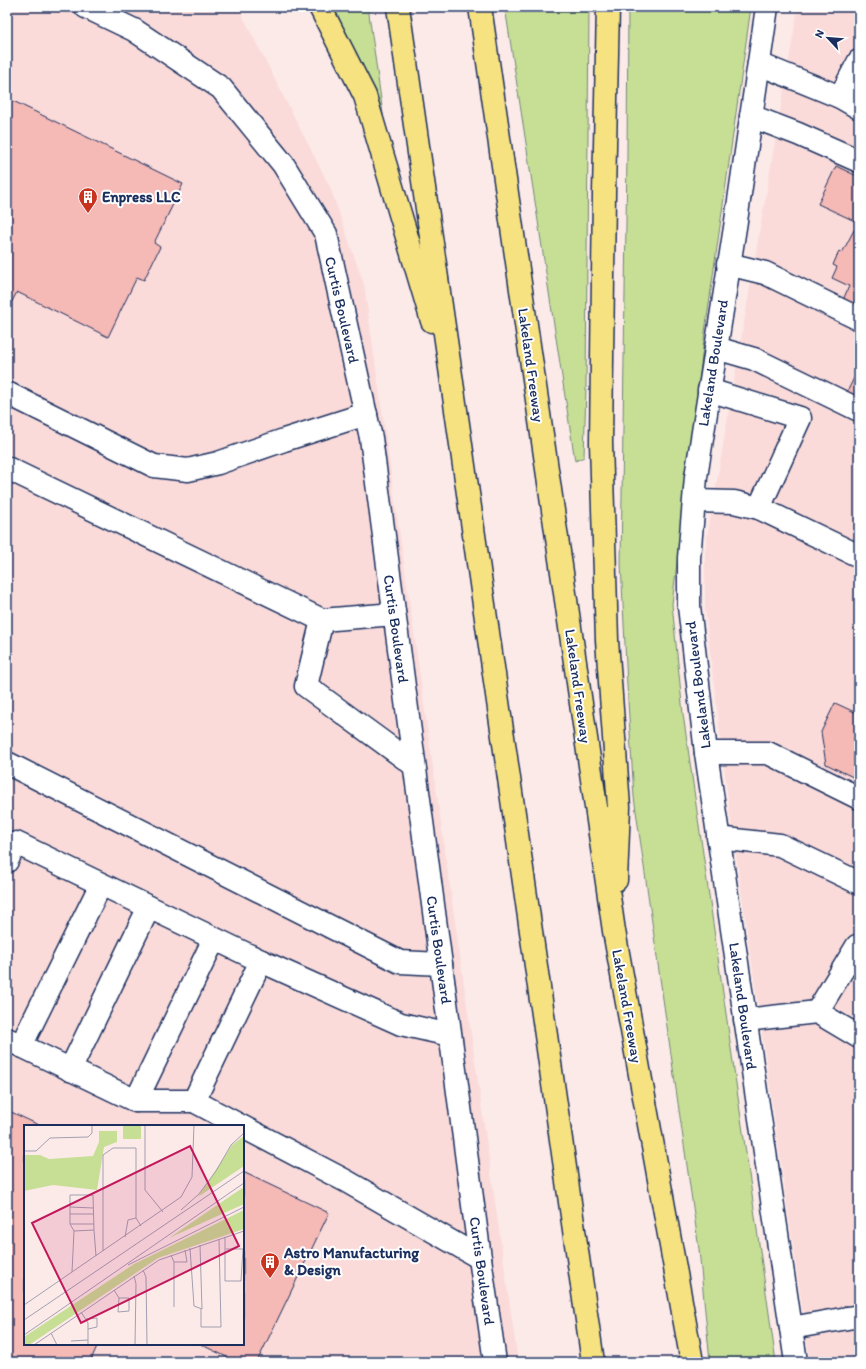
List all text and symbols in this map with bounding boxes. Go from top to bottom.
north arrow [808,18,848,58]
text: N [812,28,827,40]
building icon: Enpress LLC [77,186,99,214]
place label: Enpress LLC [102,188,181,207]
street label: Curtis Boulevard [321,255,363,366]
street label: Lakeland Boulevard [694,298,732,428]
street label: Lakeland Freeway [514,307,548,423]
street label: Curtis Boulevard [379,574,413,685]
street label: Lakeland Boulevard [681,620,715,750]
street label: Lakeland Freeway [561,628,595,744]
street label: Curtis Boulevard [422,895,456,1006]
street label: Lakeland Boulevard [725,941,761,1071]
street label: Lakeland Freeway [608,948,646,1064]
inset map [24,1125,244,1345]
street label: Curtis Boulevard [465,1216,499,1327]
place label: Astro Manufacturing & Design [283,1244,419,1280]
building icon: Astro Manufacturing & Design [259,1251,281,1279]

